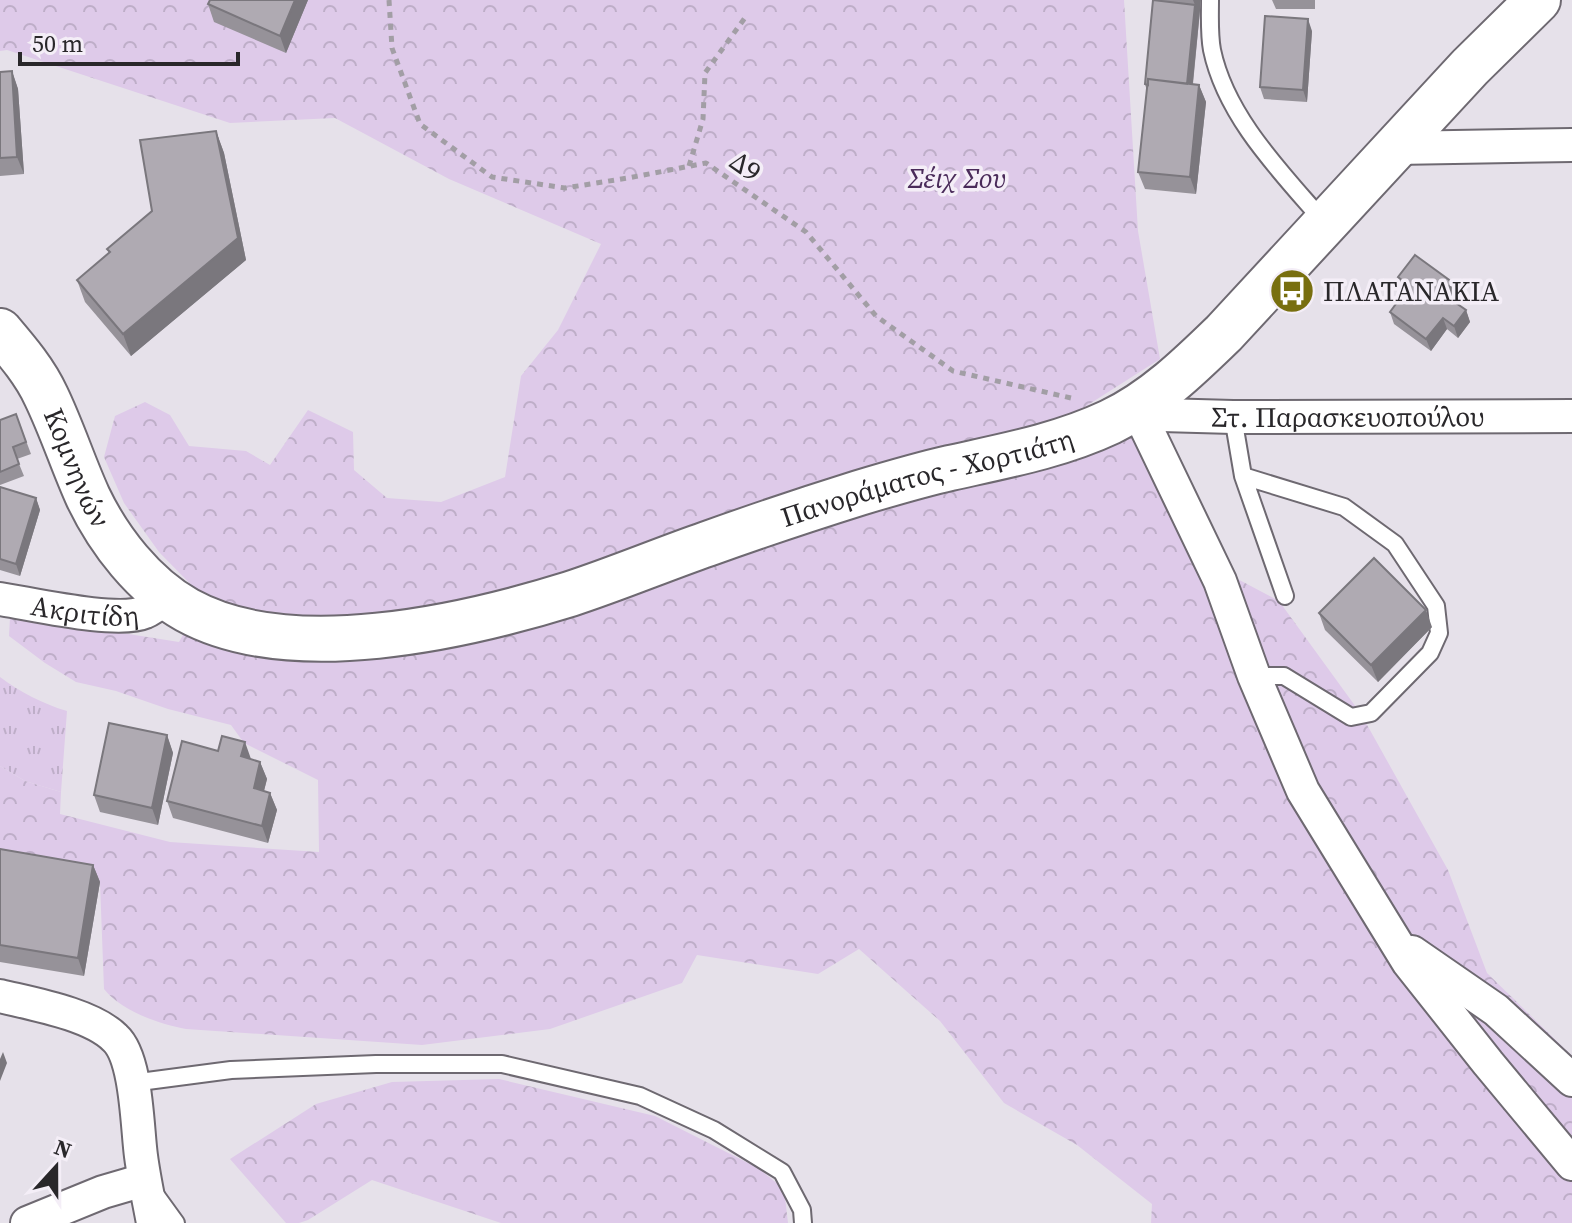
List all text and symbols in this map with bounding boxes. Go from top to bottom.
scale bar [20,16,238,66]
text: 50 m [32,27,83,60]
street label: Δ9 [723,142,769,190]
park label: Σέιχ Σου [908,159,1006,197]
bus stop icon: ΠΛΑΤΑΝΑΚΙΑ [1268,267,1316,315]
place label: ΠΛΑΤΑΝΑΚΙΑ [1323,272,1500,310]
street label: Στ. Παρασκευοπούλου [1211,397,1484,436]
street label: Κομνηνών [35,402,120,534]
street label: Πανοράματος - Χορτιάτη [776,419,1078,536]
street label: Ακριτίδη [28,586,141,635]
north arrow [16,1127,96,1207]
text: N [50,1131,76,1165]

